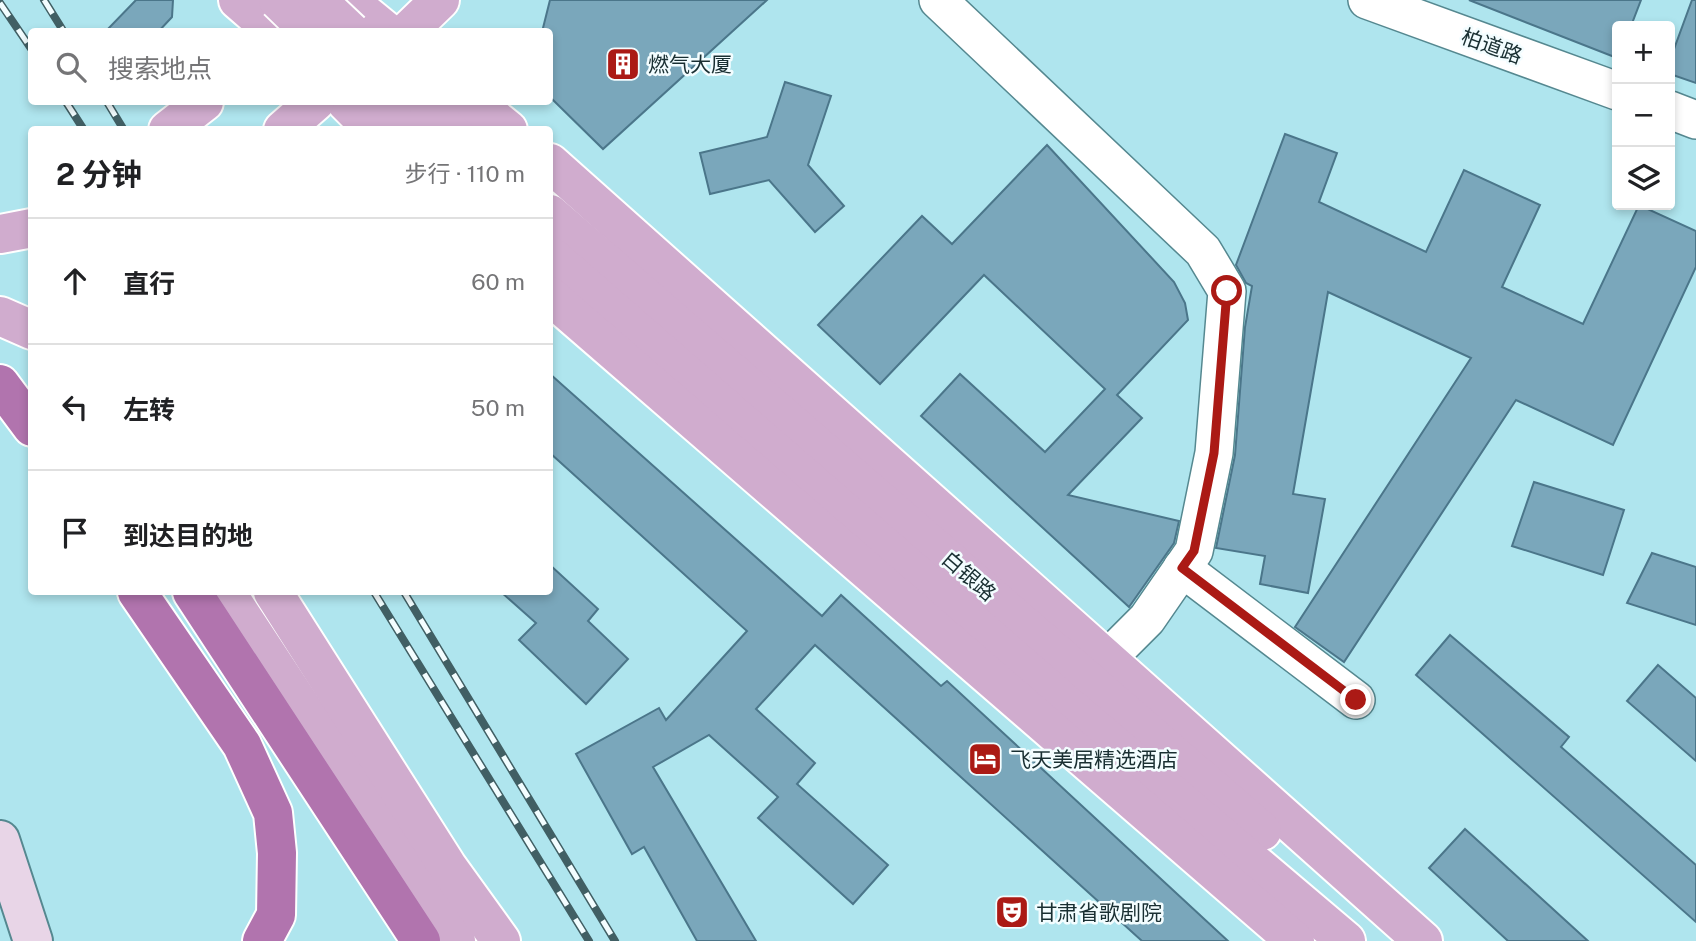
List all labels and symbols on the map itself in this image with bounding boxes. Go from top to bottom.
street label: 柏道路 [1458,23,1526,69]
building icon: 燃气大厦 [604,45,642,83]
place label: 燃气大厦 [648,52,732,77]
route start [1211,275,1242,306]
street label: 白银路 [937,546,1001,606]
route end [1340,684,1371,715]
hotel icon: 飞天美居精选酒店 [966,740,1004,778]
place label: 飞天美居精选酒店 [1010,747,1178,772]
theatre icon: 甘肃省歌剧院 [993,893,1031,931]
place label: 甘肃省歌剧院 [1036,900,1162,925]

